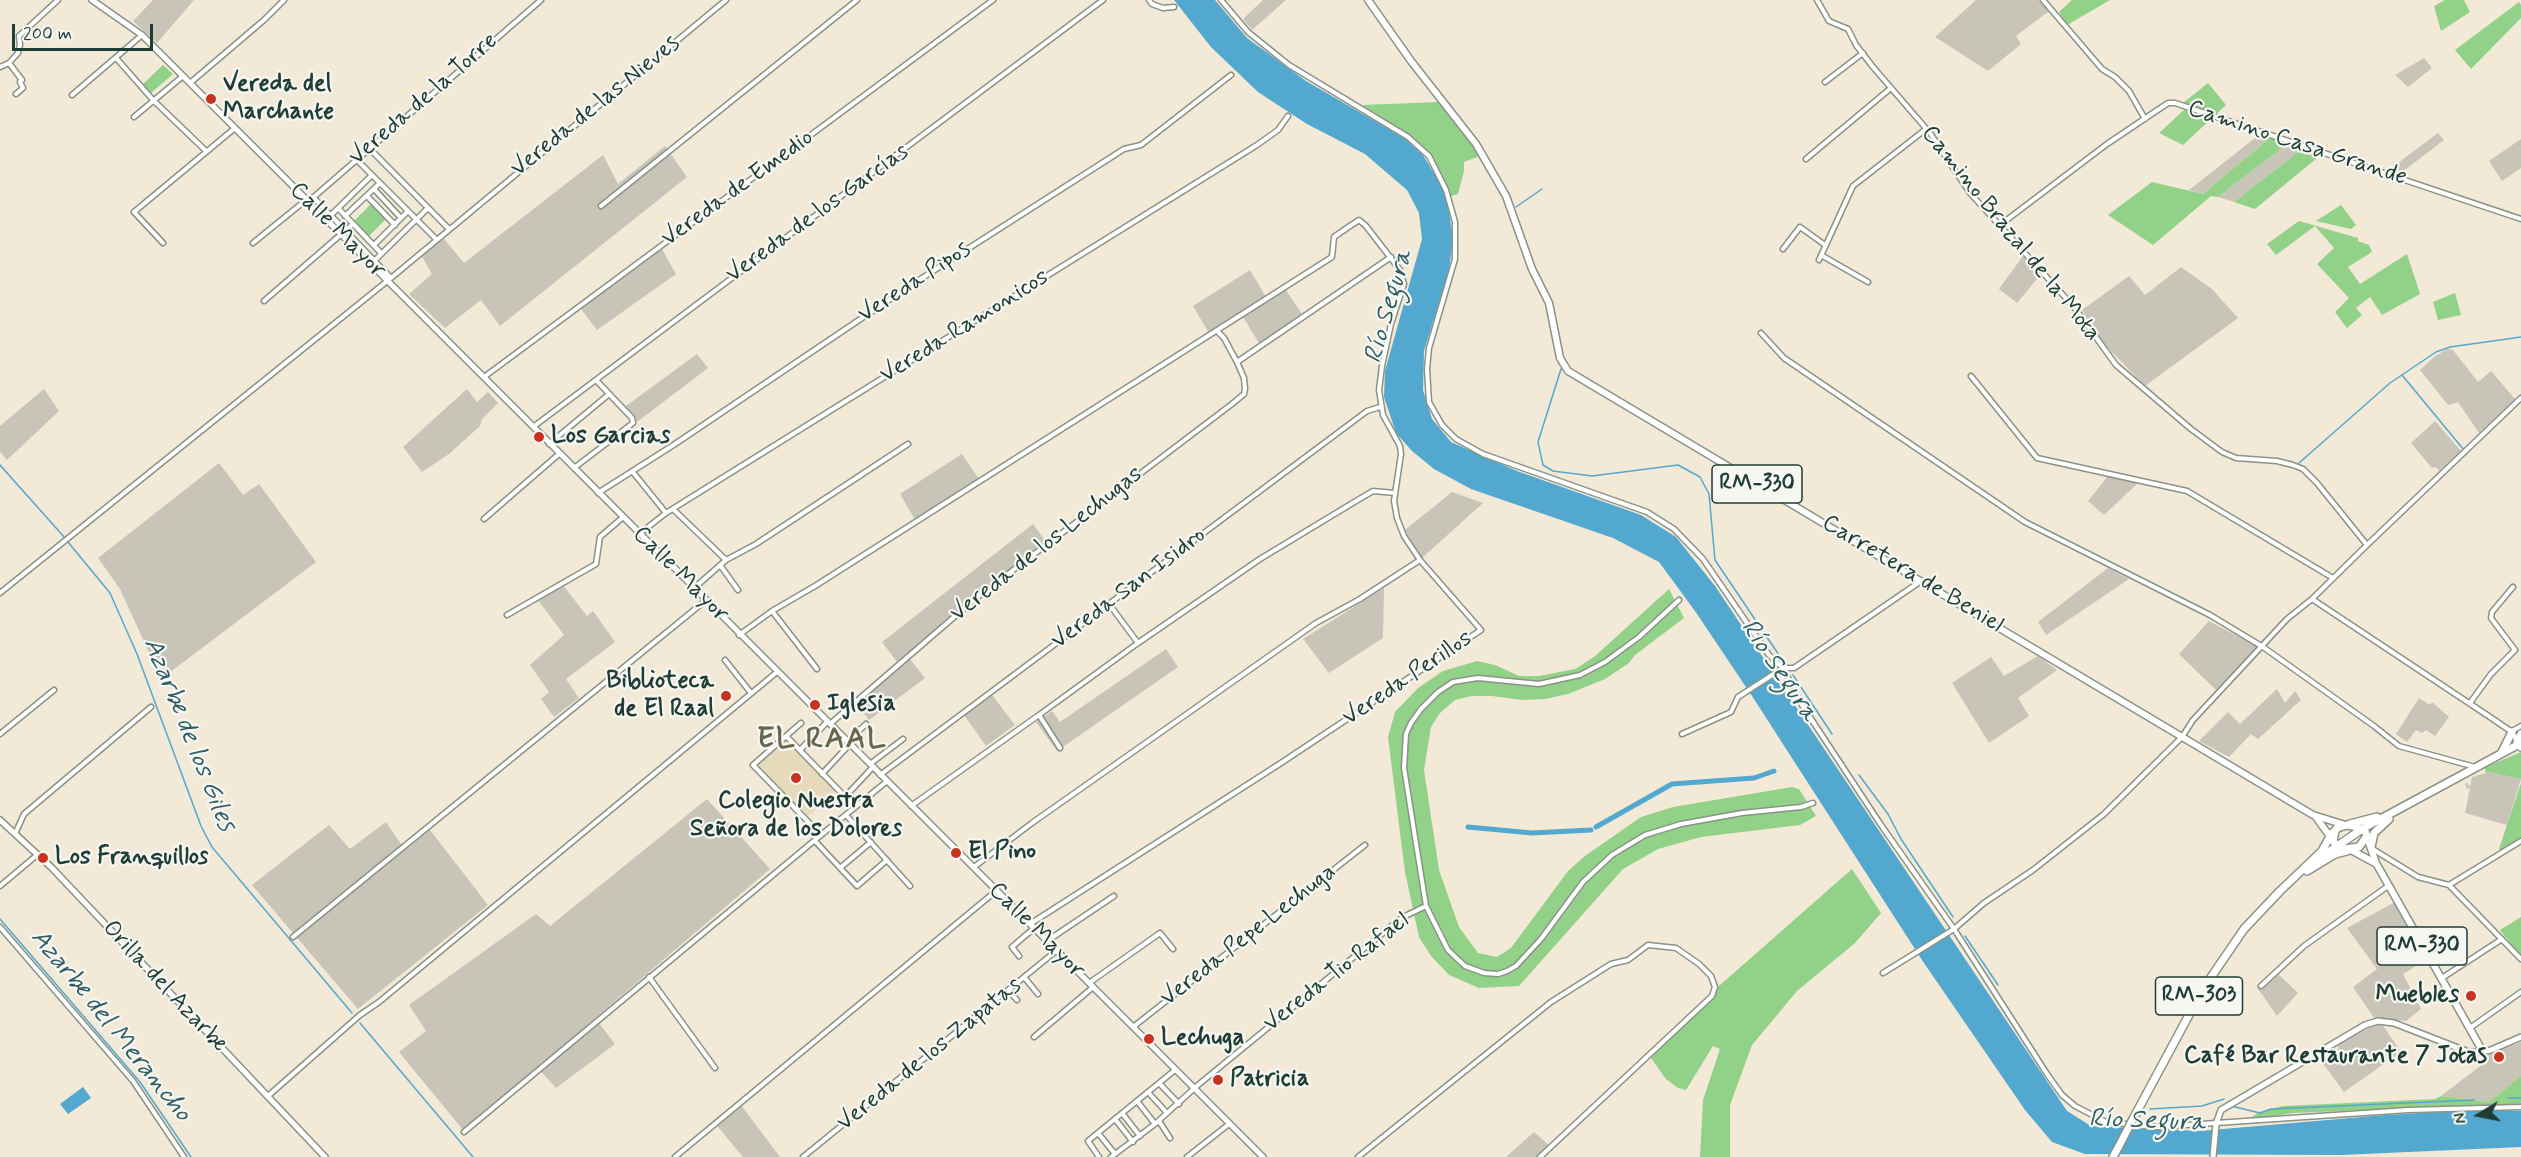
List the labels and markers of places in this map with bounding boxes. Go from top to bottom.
place label: Vereda del Marchante [223,71,334,127]
marker: Vereda del Marchante [204,92,218,106]
place label: Los Garcias [551,423,670,451]
marker: Los Garcias [532,430,546,444]
place label: Biblioteca de El Raal [606,668,714,724]
marker: Biblioteca de El Raal [719,689,733,703]
place label: Iglesia [827,691,896,719]
marker: Iglesia [808,698,822,712]
marker: Colegio Nuestra Señora de los Dolores [789,771,803,785]
place label: Colegio Nuestra Señora de los Dolores [690,788,902,844]
place label: El Pino [968,839,1036,867]
place label: Los Franquillos [55,844,208,872]
marker: El Pino [949,846,963,860]
marker: Los Franquillos [36,851,50,865]
place label: Muebles [2375,982,2459,1010]
marker: Muebles [2464,989,2478,1003]
place label: Lechuga [1161,1025,1244,1053]
marker: Lechuga [1142,1032,1156,1046]
place label: Café Bar Restaurante 7 Jotas [2184,1043,2487,1071]
marker: Café Bar Restaurante 7 Jotas [2492,1050,2506,1064]
place label: Patricia [1230,1066,1309,1094]
marker: Patricia [1211,1073,1225,1087]

